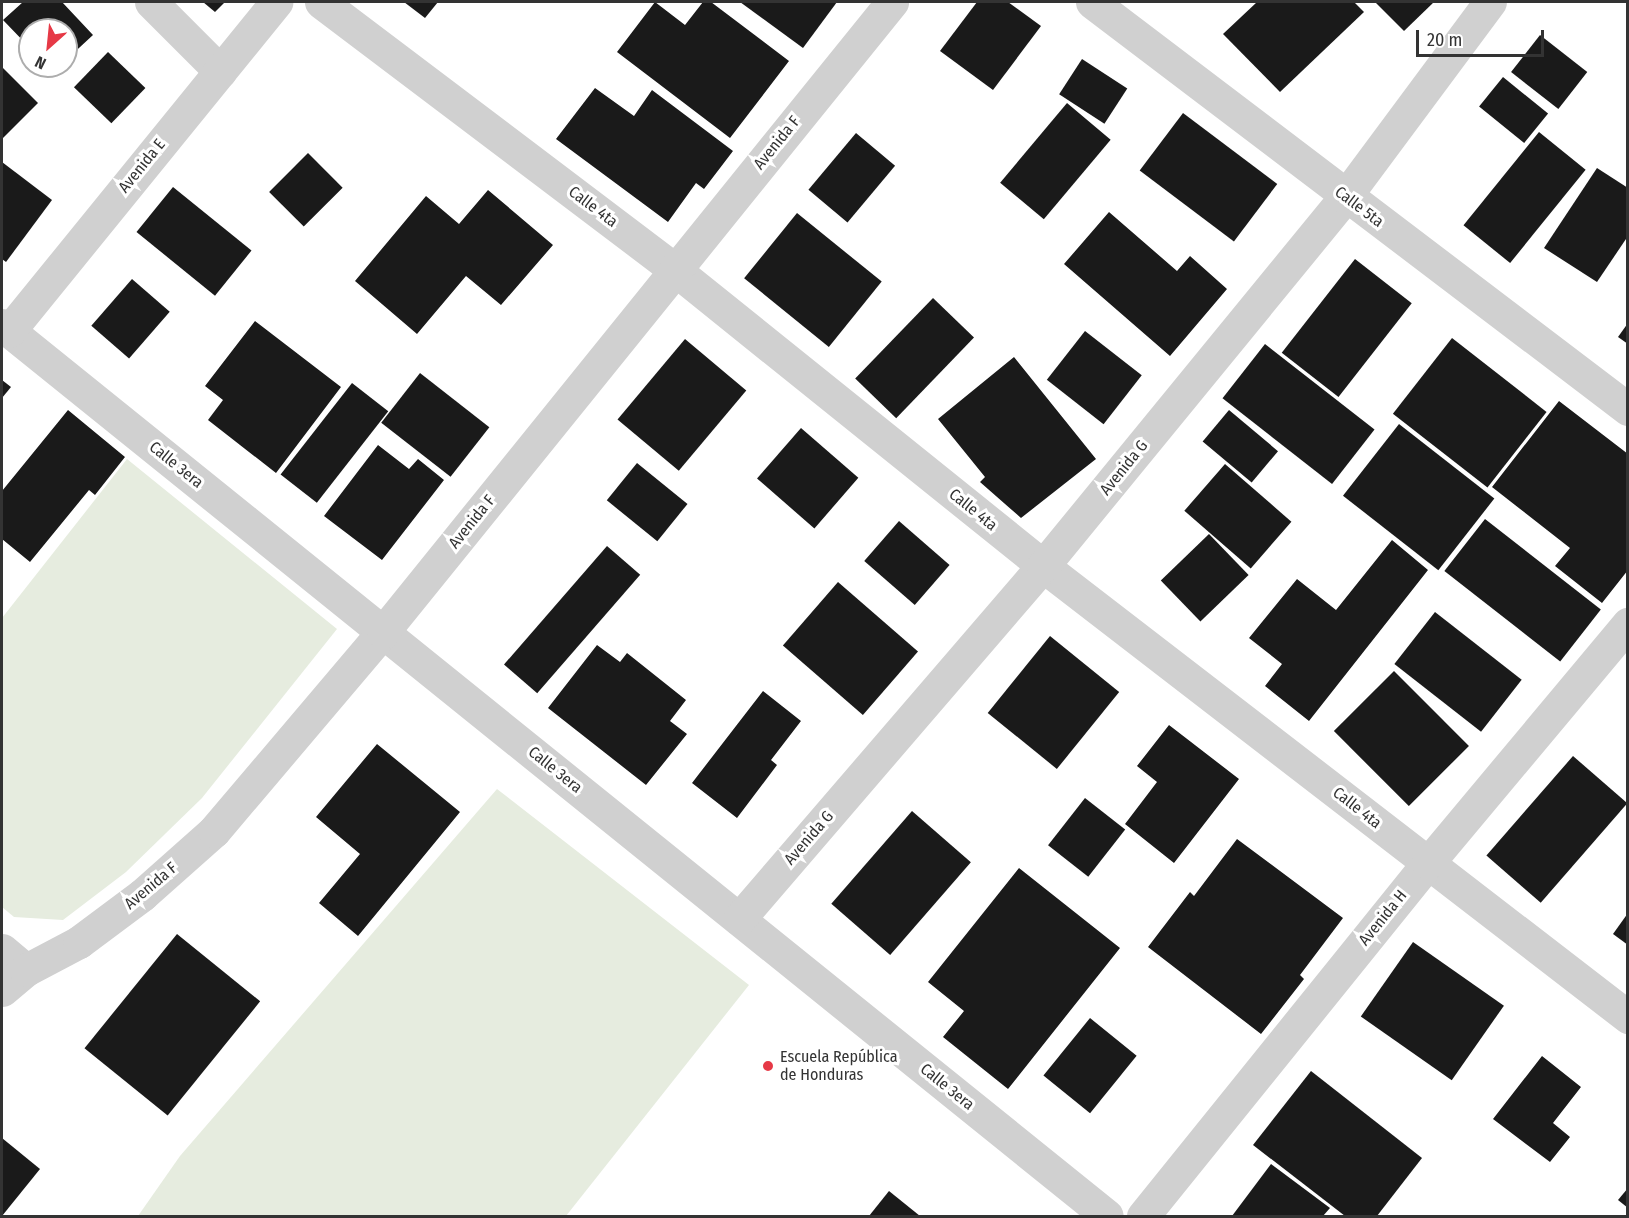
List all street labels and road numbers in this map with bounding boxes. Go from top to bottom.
street label: Avenida F [750,112,804,174]
street label: Avenida E [115,135,169,197]
street label: Calle 4ta [565,182,621,232]
street label: Calle 5ta [1331,183,1387,231]
street label: Calle 3era [145,437,207,493]
street label: Avenida G [1096,437,1152,499]
street label: Calle 4ta [945,485,1001,535]
street label: Avenida F [445,491,499,553]
street label: Calle 3era [524,742,586,798]
street label: Calle 4ta [1329,783,1385,833]
street label: Avenida G [780,807,838,869]
street label: Avenida F [121,858,181,914]
street label: Avenida H [1355,886,1411,950]
street label: Calle 3era [916,1059,978,1115]

